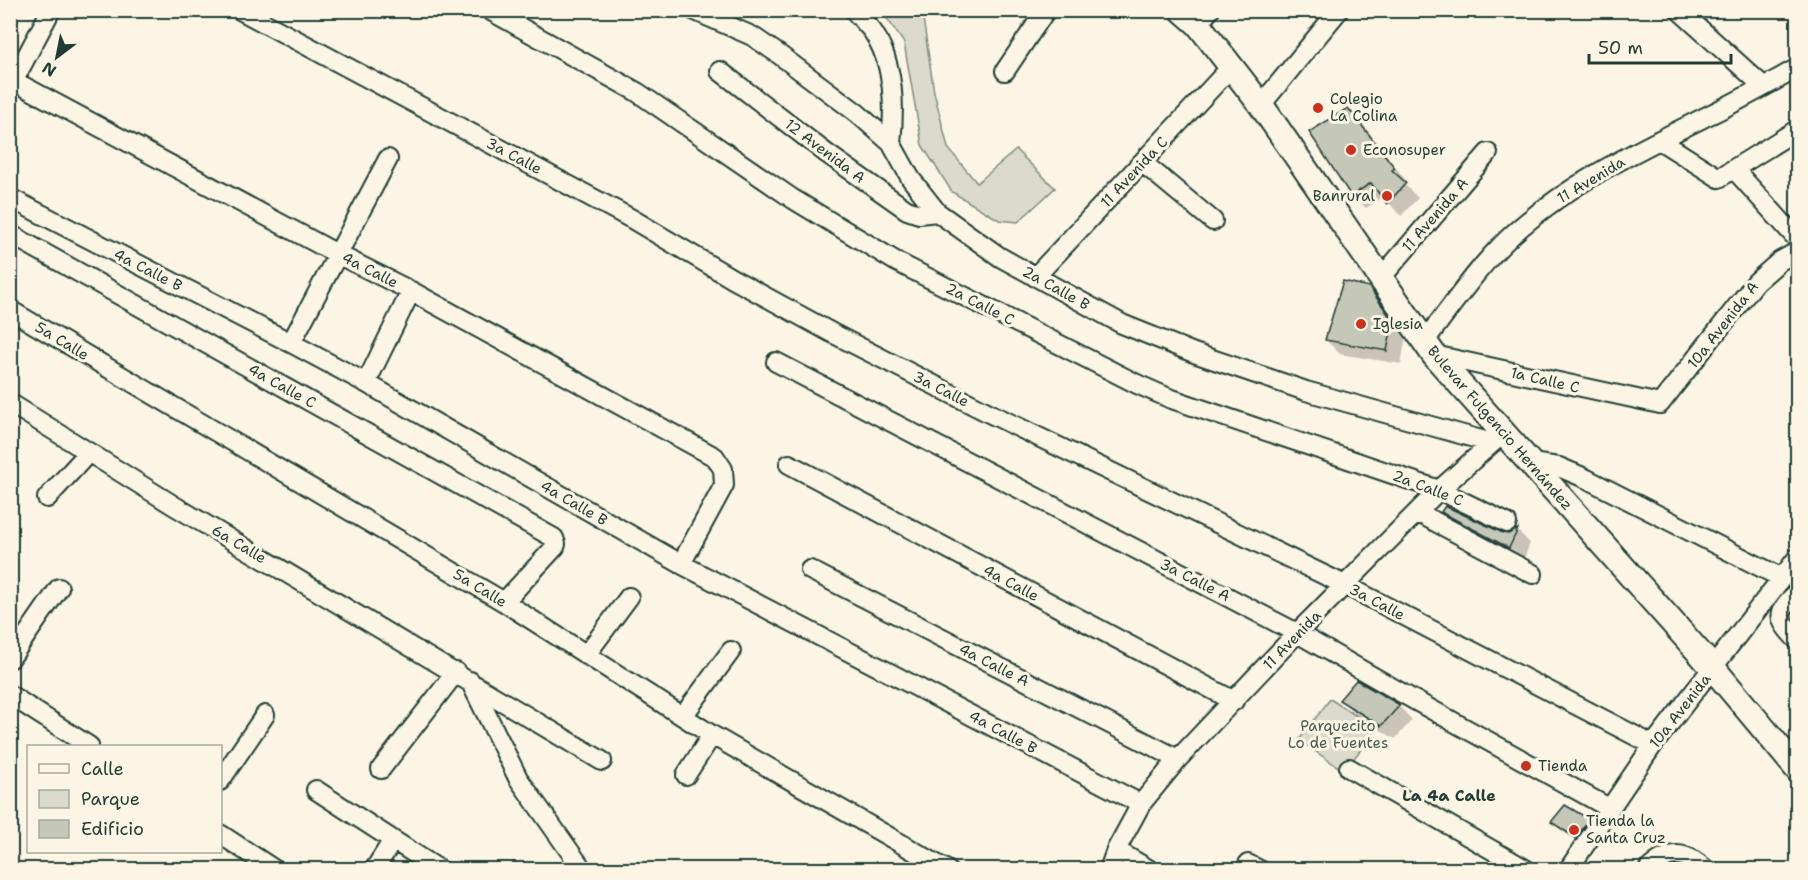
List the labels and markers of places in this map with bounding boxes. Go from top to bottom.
place label: Colegio La Colina [1330,89,1398,126]
marker: Colegio La Colina [1311,101,1325,115]
place label: Econosuper [1363,140,1446,160]
marker: Econosuper [1344,143,1358,157]
place label: Banrural [1313,186,1375,206]
marker: Banrural [1380,189,1394,203]
place label: Iglesia [1373,314,1424,334]
marker: Iglesia [1354,317,1368,331]
place label: Tienda [1538,756,1588,776]
marker: Tienda [1519,759,1533,773]
place label: Tienda la Santa Cruz [1586,811,1666,848]
marker: Tienda la Santa Cruz [1567,823,1581,837]

